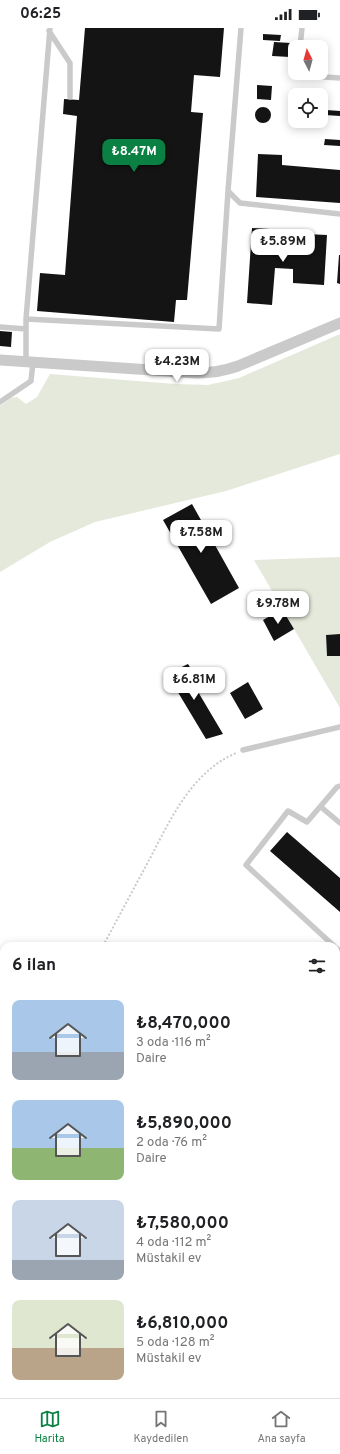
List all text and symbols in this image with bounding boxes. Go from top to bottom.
text: 06:25 [20,5,61,24]
north arrow [288,40,328,80]
map controls [288,40,328,128]
button: locate [288,88,328,128]
pin: ₺8.47M [101,139,167,173]
text: ₺8.47M [111,144,157,160]
pin: ₺5.89M [250,229,316,263]
text: ₺5.89M [260,234,306,250]
pin: ₺4.23M [144,349,210,383]
text: ₺4.23M [154,354,200,370]
pin: ₺7.58M [168,520,234,554]
text: ₺7.58M [179,525,223,541]
pin: ₺9.78M [245,591,311,625]
text: ₺9.78M [256,596,300,612]
pin: ₺6.81M [161,667,227,701]
text: ₺6.81M [172,672,216,688]
text: 6 ilan [12,955,56,977]
icon: filters [306,955,328,977]
text: ₺8,470,000 [136,1013,231,1035]
icon: home [44,1016,92,1064]
text: 3 oda · 116 m² [136,1035,211,1051]
text: Daire [136,1051,167,1067]
text: ₺5,890,000 [136,1113,232,1135]
icon: home [44,1116,92,1164]
text: 2 oda · 76 m² [136,1135,207,1151]
text: Daire [136,1151,167,1167]
text: ₺7,580,000 [136,1213,229,1235]
icon: home [44,1216,92,1264]
text: 4 oda · 112 m² [136,1235,211,1251]
text: Müstakil ev [136,1251,201,1267]
text: ₺6,810,000 [136,1313,228,1335]
icon: home [44,1316,92,1364]
text: 5 oda · 128 m² [136,1335,214,1351]
text: Müstakil ev [136,1351,201,1367]
tab: Harita [34,1408,65,1446]
tab: Kaydedilen [133,1408,189,1446]
tab: Ana sayfa [257,1408,306,1446]

